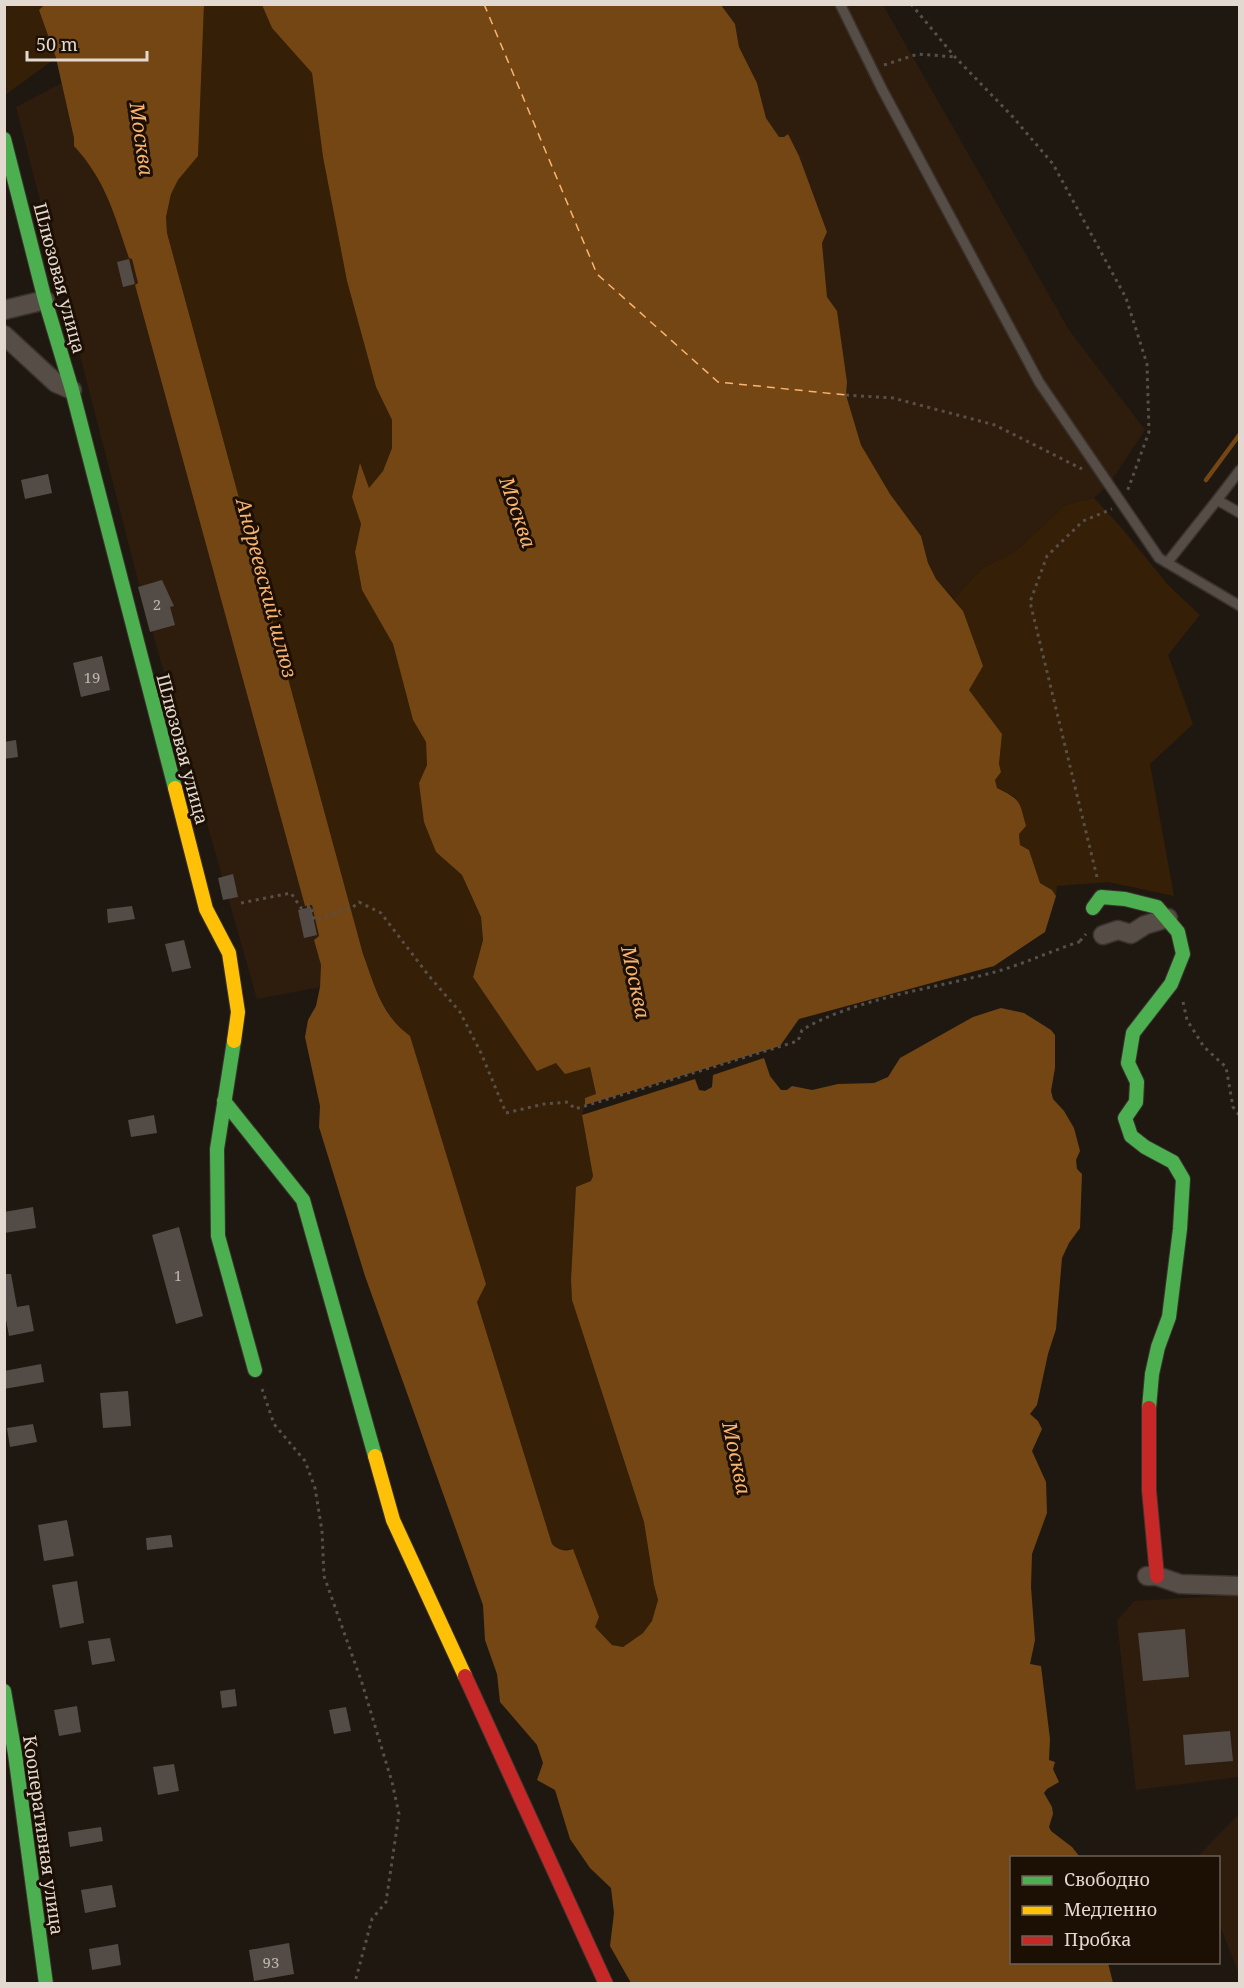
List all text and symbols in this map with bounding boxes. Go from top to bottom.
scale bar [27,24,147,62]
text: 50 m [36,32,78,56]
water label: Москва [123,100,160,177]
street label: Шлюзовая улица [28,200,92,356]
water label: Москва [493,472,543,551]
water label: Андреевский шлюз [229,493,304,681]
house number: 2 [153,594,161,614]
house number: 19 [84,667,100,687]
street label: Шлюзовая улица [151,671,215,827]
water label: Москва [615,942,657,1021]
house number: 1 [174,1265,182,1285]
water label: Москва [716,1418,758,1497]
street label: Кооперативная улица [18,1734,70,1936]
legend [1010,1856,1220,1964]
text: Свободно [1064,1867,1150,1891]
text: Медленно [1064,1897,1157,1921]
text: Пробка [1064,1927,1131,1951]
house number: 93 [263,1952,279,1972]

